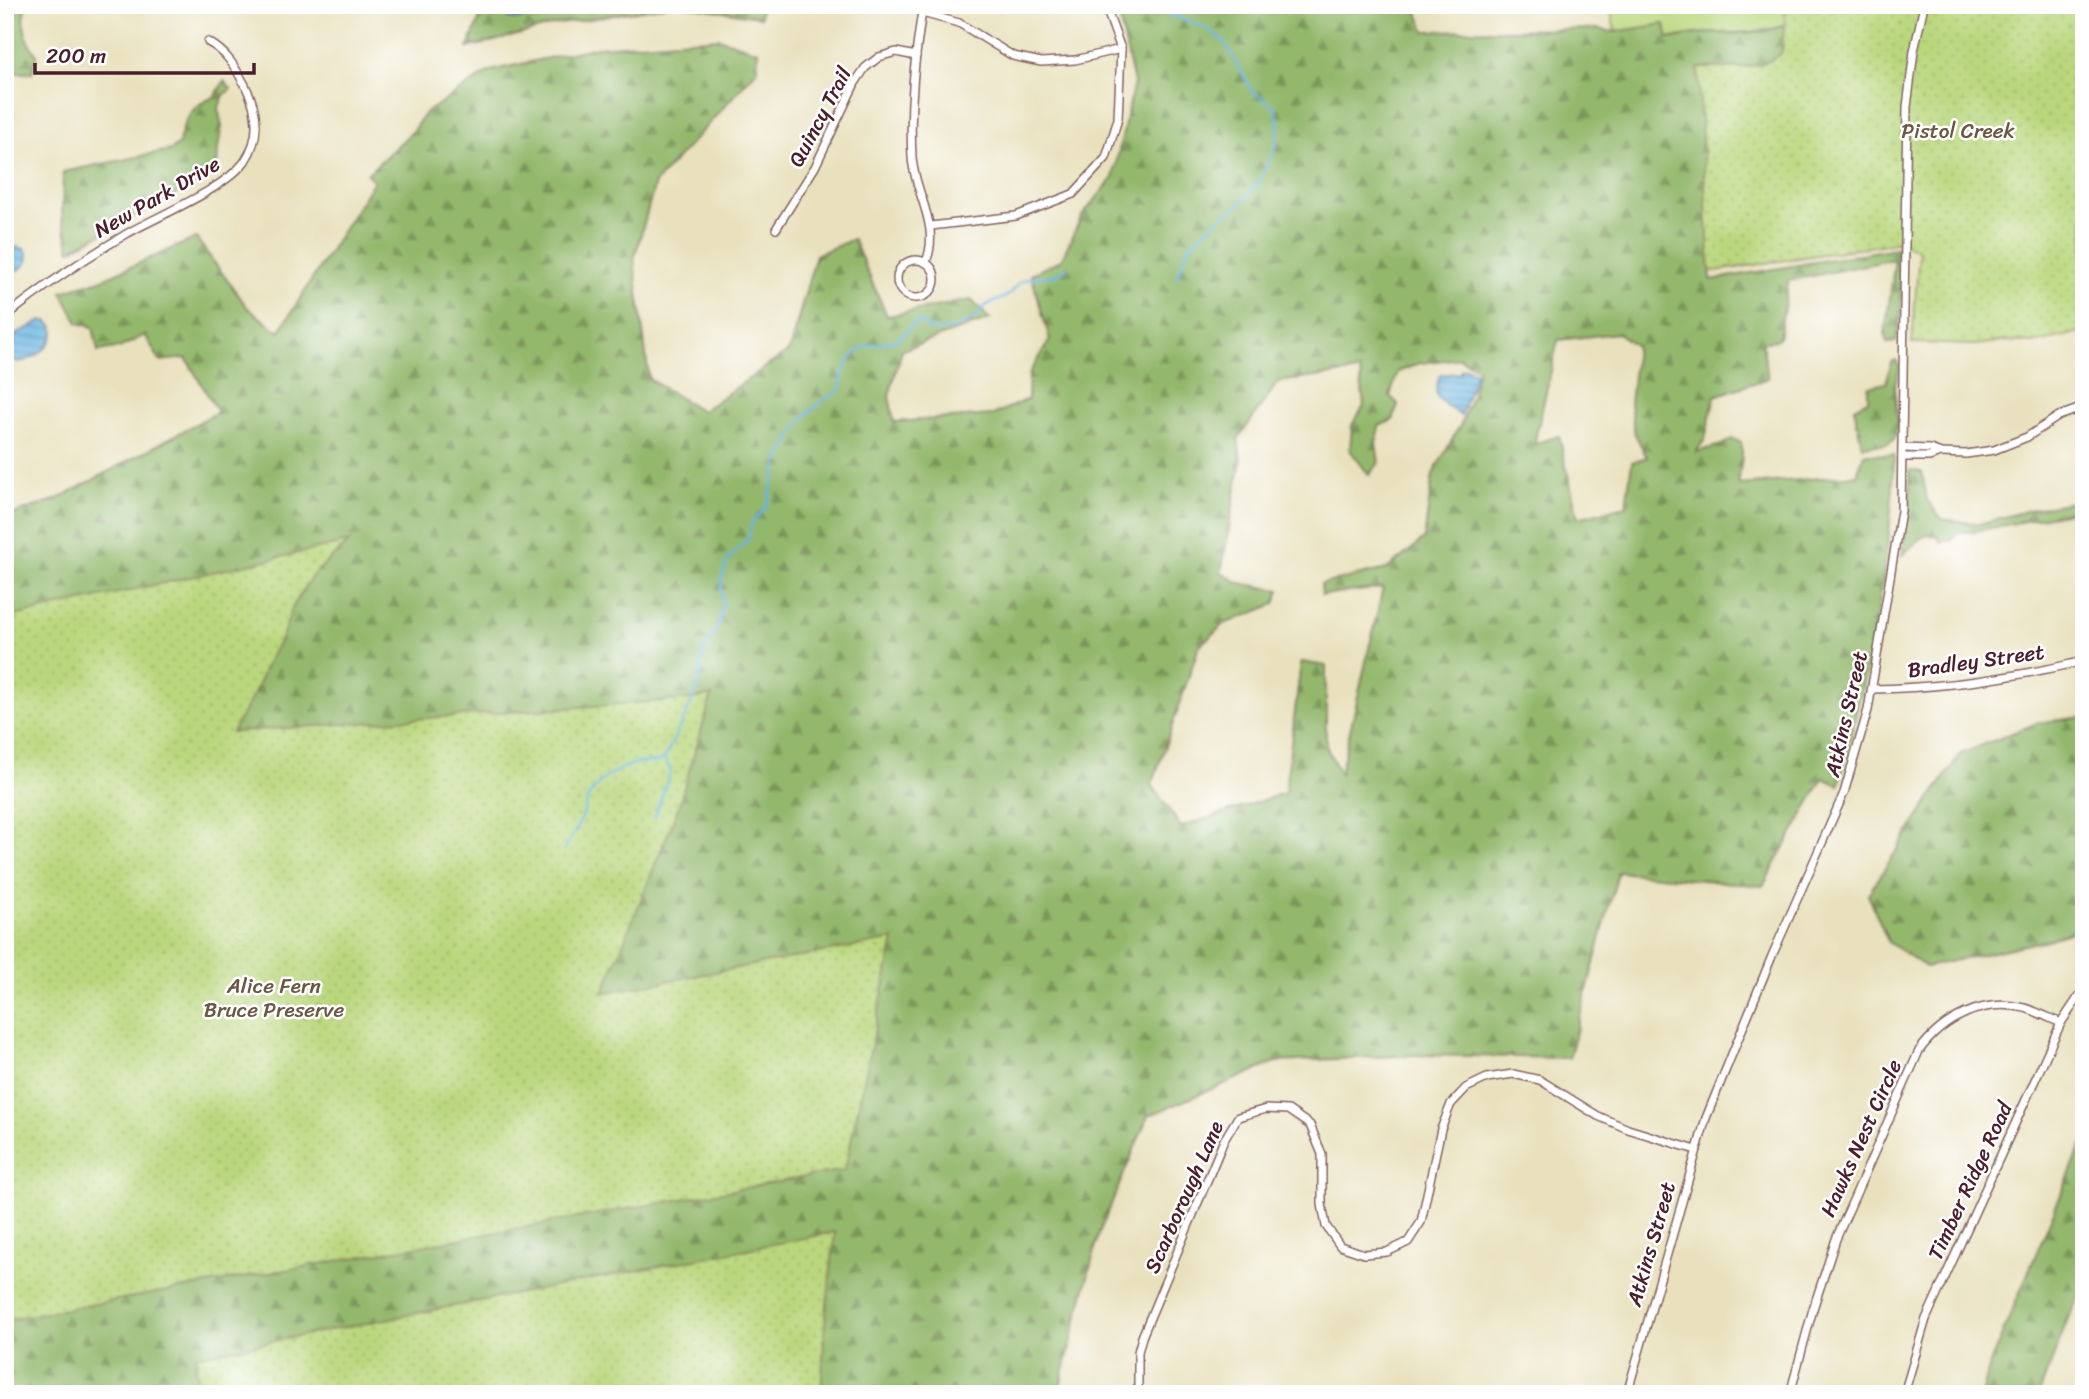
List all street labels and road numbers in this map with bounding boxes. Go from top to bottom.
street label: Quincy Trail [778,59,863,174]
street label: New Park Drive [86,145,228,249]
street label: Bradley Street [1905,633,2047,689]
street label: Atkins Street [1813,647,1879,782]
street label: Hawks Nest Circle [1809,1053,1913,1223]
street label: Timber Ridge Road [1917,1094,2024,1267]
street label: Scarborough Lane [1133,1114,1235,1280]
street label: Atkins Street [1615,1177,1687,1312]

